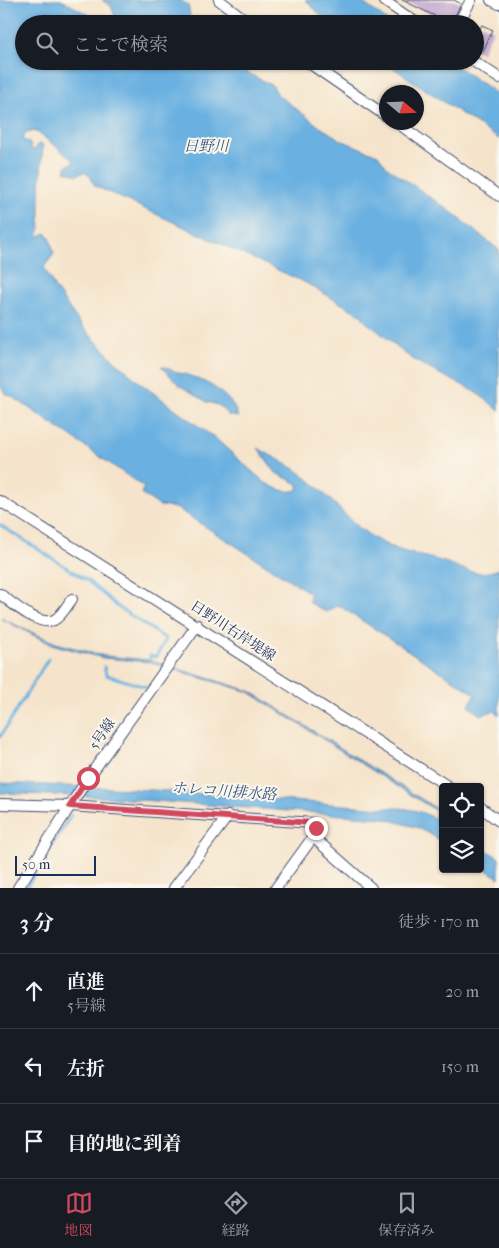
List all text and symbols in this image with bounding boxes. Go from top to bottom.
search box [15,15,484,70]
icon: search [33,29,61,57]
text: ここで検索 [73,34,168,56]
north arrow [379,85,424,130]
water label: 日野川 [183,137,230,155]
street label: 日野川右岸堤線 [187,597,279,665]
street label: 5号線 [85,715,119,753]
route start [77,767,100,790]
water label: ホレコ川排水路 [171,778,278,804]
map controls [439,783,484,873]
button: locate [439,783,484,828]
route end [305,817,328,840]
button: layers [439,828,484,873]
scale bar [15,853,96,876]
text: 50 m [22,856,50,873]
text: 3 分 [20,911,54,935]
text: 徒歩 · 170 m [398,912,479,931]
text: 直進 [67,971,105,993]
icon: ahead [20,977,48,1005]
text: 20 m [445,982,479,1001]
text: 5号線 [67,996,106,1015]
icon: left [20,1052,48,1080]
text: 150 m [441,1057,479,1076]
text: 左折 [67,1058,105,1080]
icon: arrive [20,1127,48,1155]
text: 目的地に到着 [67,1133,181,1155]
tab: 地図 [65,1189,93,1239]
tab: 経路 [222,1189,250,1239]
tab: 保存済み [379,1189,435,1239]

